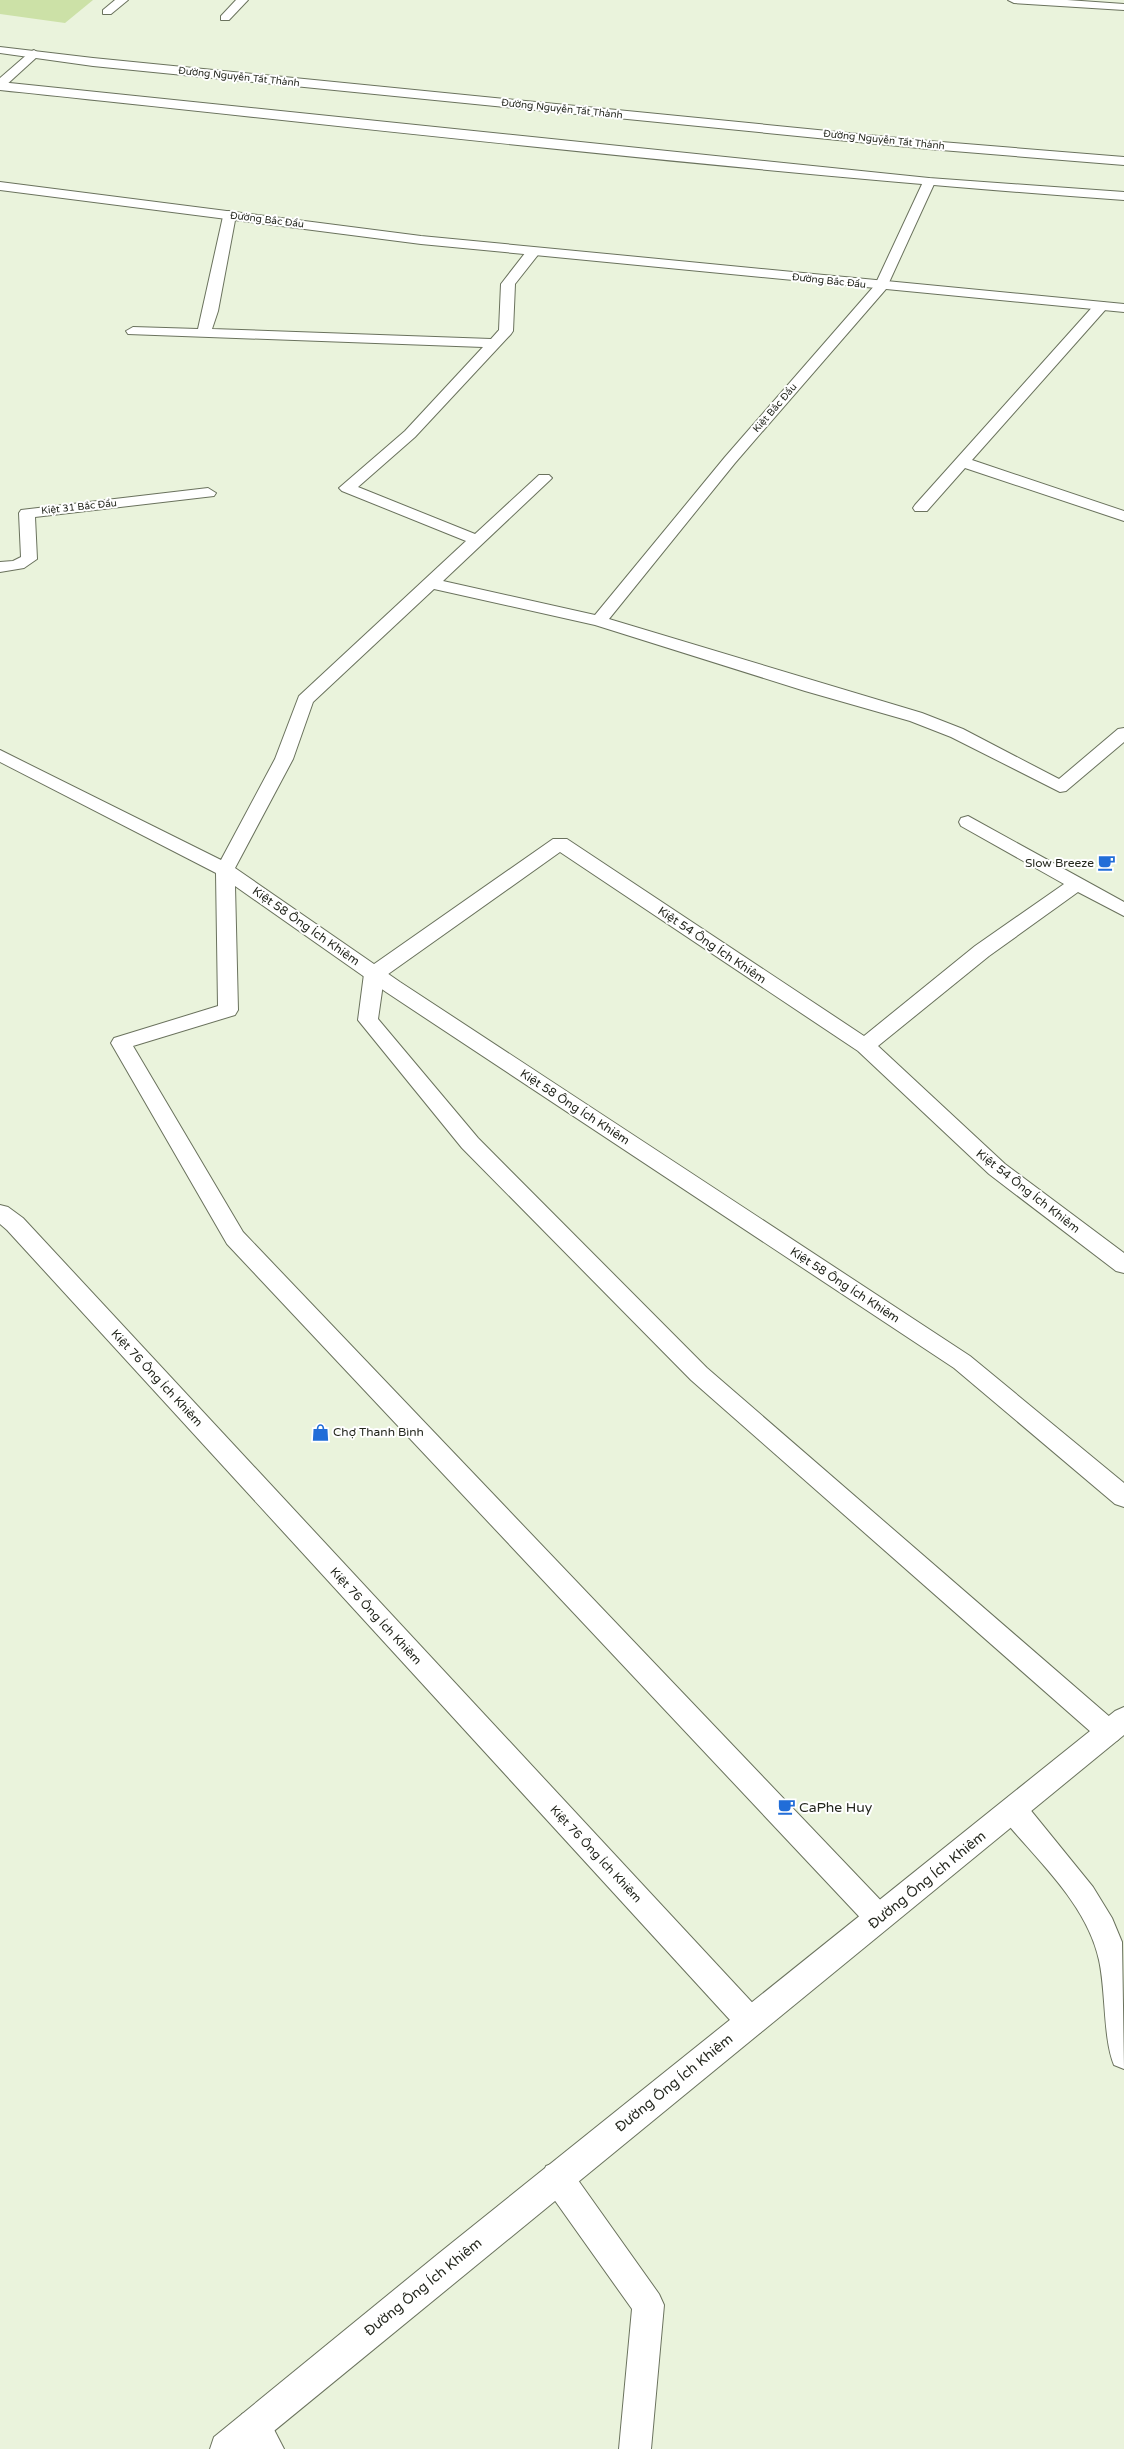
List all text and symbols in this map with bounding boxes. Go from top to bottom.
street label: Đường Nguyễn Tất Thành [178,65,300,89]
street label: Đường Nguyễn Tất Thành [501,97,623,121]
street label: Đường Nguyễn Tất Thành [823,128,945,152]
street label: Đường Bắc Đẩu [229,210,305,230]
street label: Đường Bắc Đẩu [791,271,867,291]
street label: Kiệt Bắc Đẩu [750,381,800,435]
street label: Kiệt 31 Bắc Đẩu [41,497,117,517]
cafe icon: Slow Breeze [1097,853,1117,873]
place label: Slow Breeze [1025,856,1094,870]
street label: Kiệt 58 Ông Ích Khiêm [250,884,362,968]
street label: Kiệt 54 Ông Ích Khiêm [655,904,769,986]
street label: Kiệt 58 Ông Ích Khiêm [518,1066,632,1148]
street label: Kiệt 54 Ông Ích Khiêm [973,1146,1083,1236]
street label: Kiệt 58 Ông Ích Khiêm [788,1244,902,1326]
street label: Kiệt 76 Ông Ích Khiêm [108,1327,206,1429]
shop icon: Chợ Thanh Bình [310,1422,330,1442]
place label: Chợ Thanh Bình [333,1425,424,1439]
street label: Kiệt 76 Ông Ích Khiêm [327,1565,425,1667]
cafe icon: CaPhe Huy [776,1797,796,1817]
place label: CaPhe Huy [799,1799,873,1816]
street label: Kiệt 76 Ông Ích Khiêm [547,1803,645,1905]
street label: Đường Ông Ích Khiêm [865,1827,989,1933]
street label: Đường Ông Ích Khiêm [612,2030,736,2136]
street label: Đường Ông Ích Khiêm [361,2234,485,2340]

